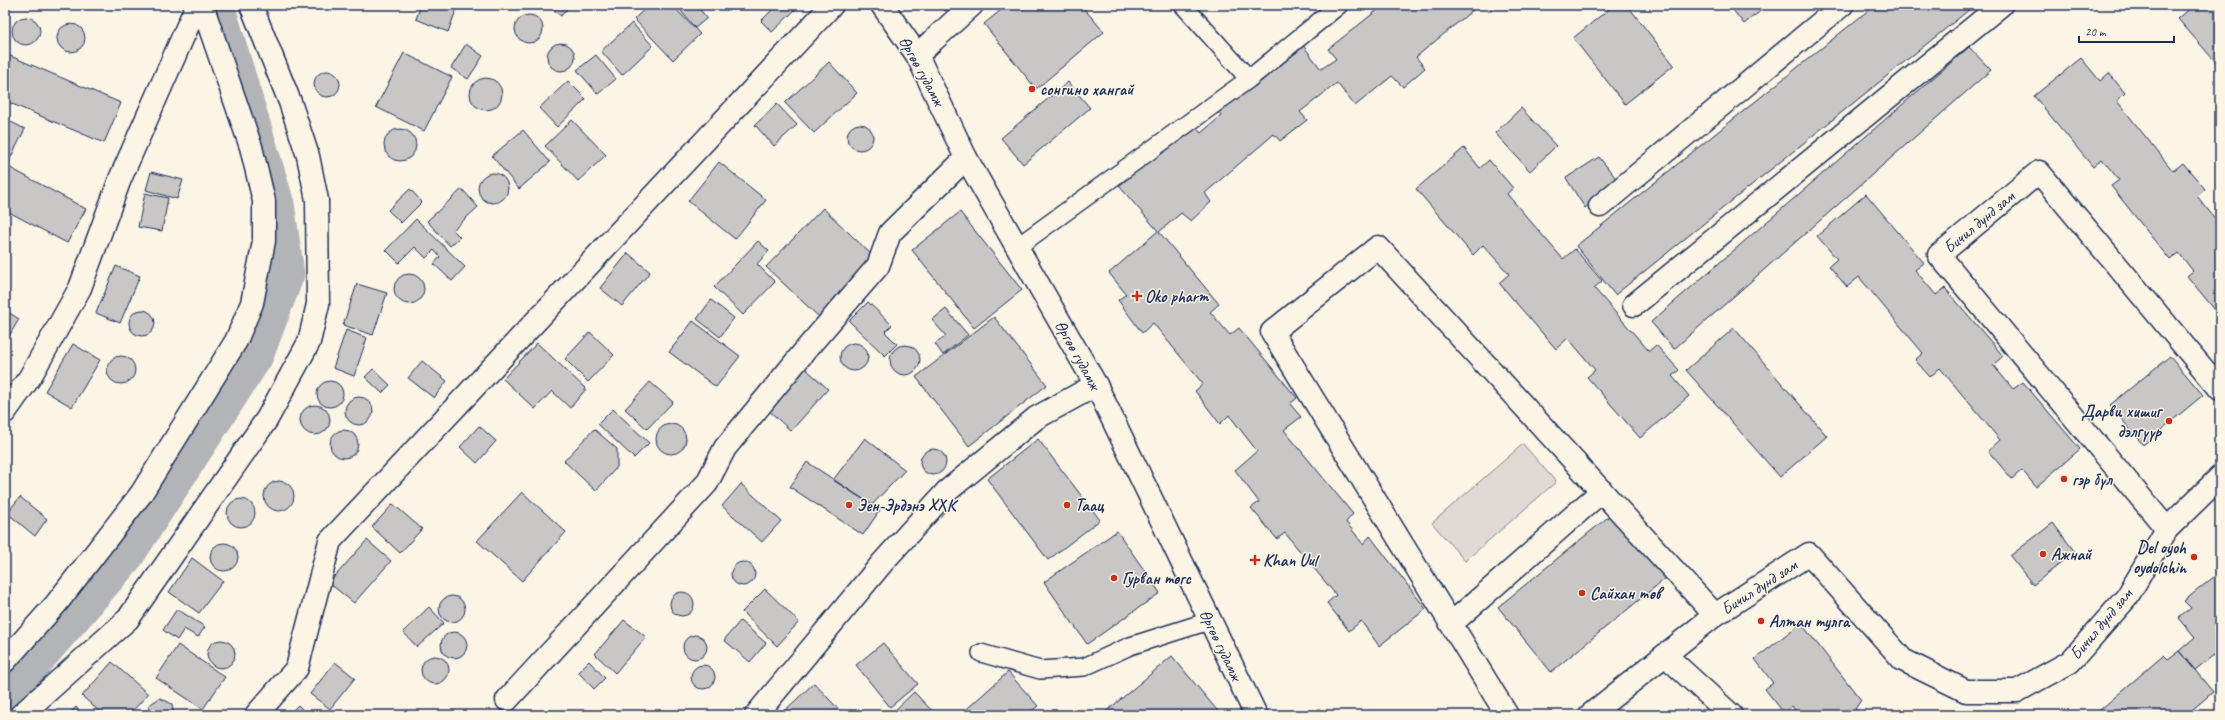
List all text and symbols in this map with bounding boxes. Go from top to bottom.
scale bar [2079,18,2174,44]
text: 20 m [2085,24,2107,40]
street label: Өргөө гудамж [894,32,951,111]
place label: сонгино хангай [1040,79,1135,100]
marker: сонгино хангай [1027,84,1037,94]
street label: Бичил дунд зам [1939,185,2020,258]
place label: Oko pharm [1145,286,1210,307]
marker: Oko pharm [1132,291,1142,301]
street label: Өргөө гудамж [1050,316,1107,395]
place label: Дарви хишиг дэлгүүр [2081,401,2164,443]
marker: Дарви хишиг дэлгүүр [2164,416,2174,426]
place label: гэр бүл [2072,469,2113,491]
marker: гэр бүл [2059,474,2069,484]
place label: Эен-Эрдэнэ ХХК [857,495,958,516]
place label: Таац [1075,495,1104,516]
marker: Эен-Эрдэнэ ХХК [844,500,854,510]
marker: Таац [1062,500,1072,510]
place label: Del oyoh oydolchin [2133,537,2187,578]
place label: Ажнай [2051,544,2093,565]
marker: Ажнай [2038,549,2048,559]
place label: Khan Uul [1263,550,1320,571]
marker: Del oyoh oydolchin [2189,552,2199,562]
street label: Бичил дунд зам [1717,554,1802,619]
marker: Khan Uul [1250,555,1260,565]
place label: Гурван төгс [1122,568,1192,589]
marker: Гурван төгс [1109,573,1119,583]
place label: Сайхан төв [1590,583,1665,604]
street label: Бичил дунд зам [2065,583,2138,664]
marker: Сайхан төв [1577,588,1587,598]
street label: Өргөө гудамж [1195,606,1248,686]
place label: Алтан тулга [1769,611,1851,632]
marker: Алтан тулга [1756,616,1766,626]

